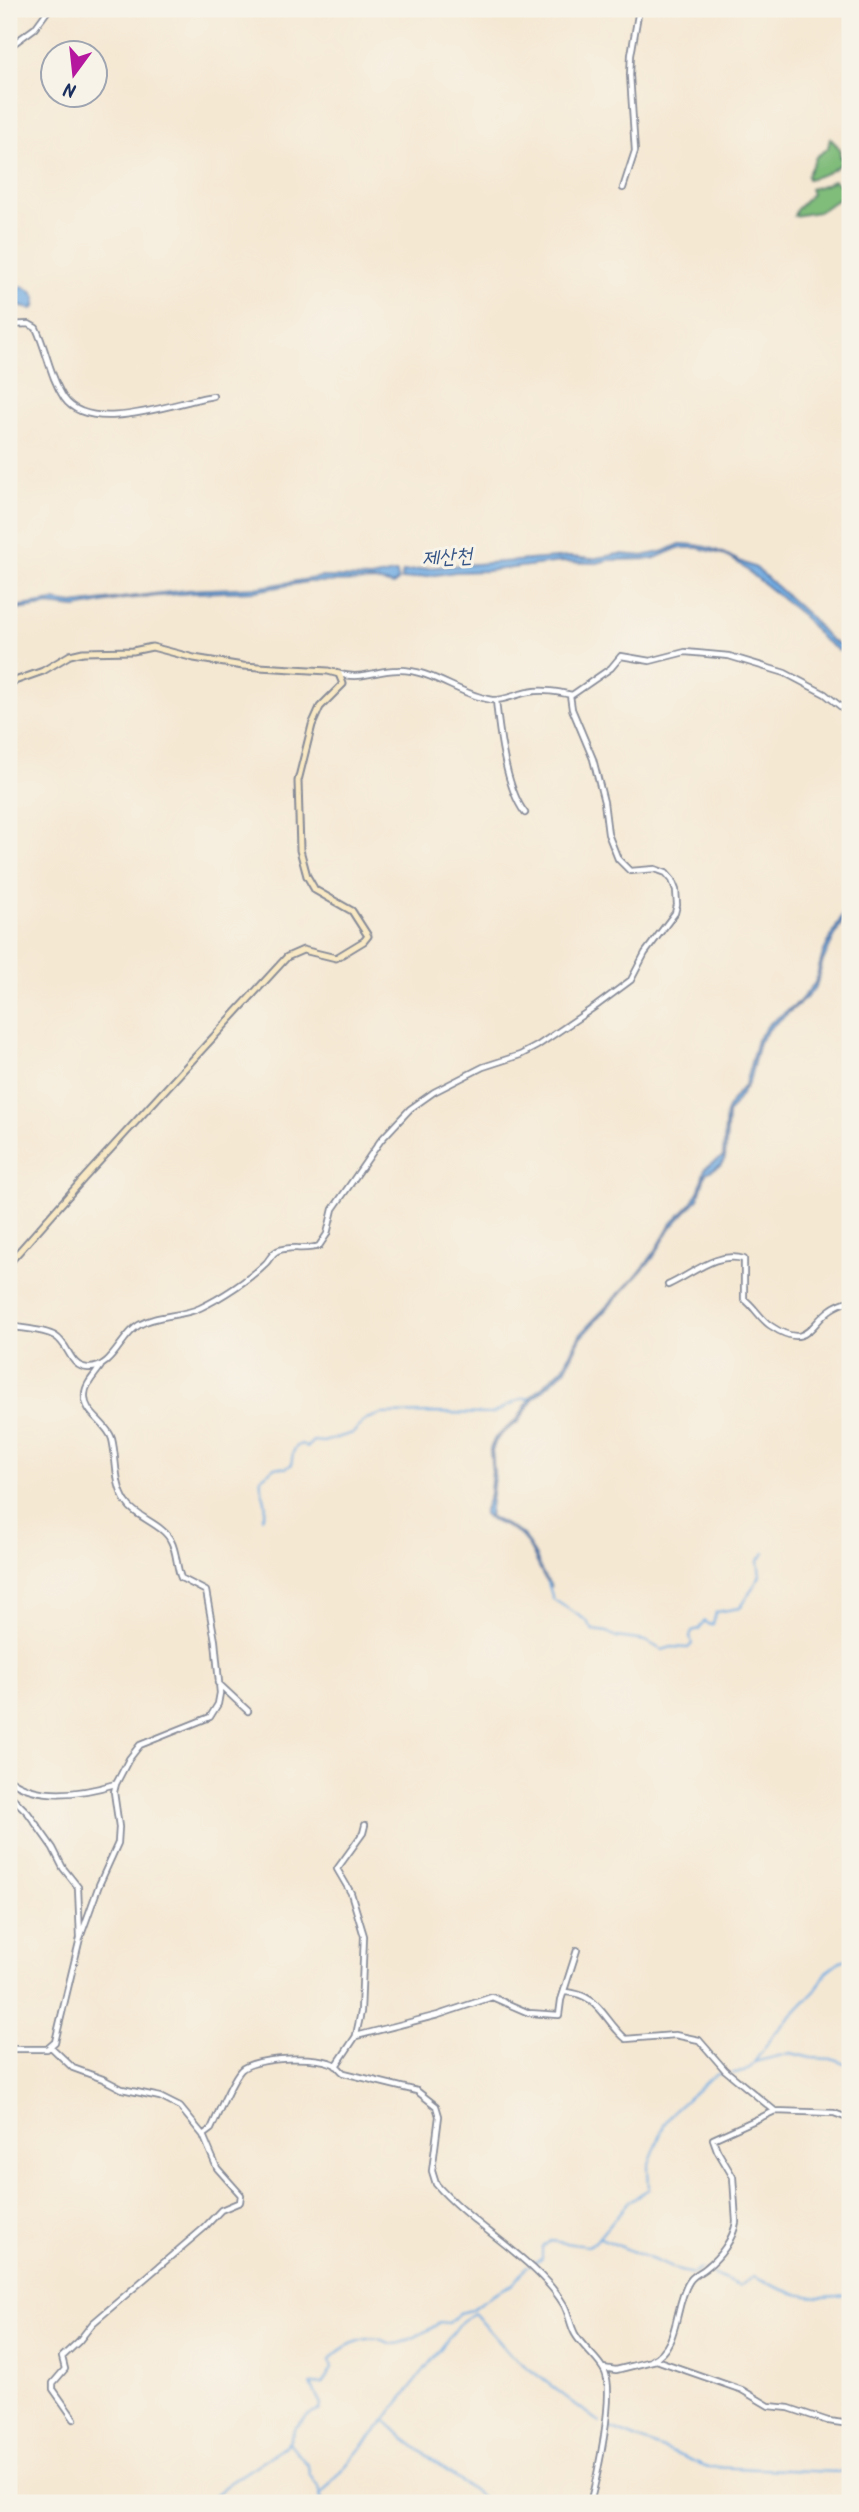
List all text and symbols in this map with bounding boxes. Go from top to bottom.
north arrow [38,38,108,108]
text: N [60,72,80,105]
water label: 제산천 [421,540,476,576]

